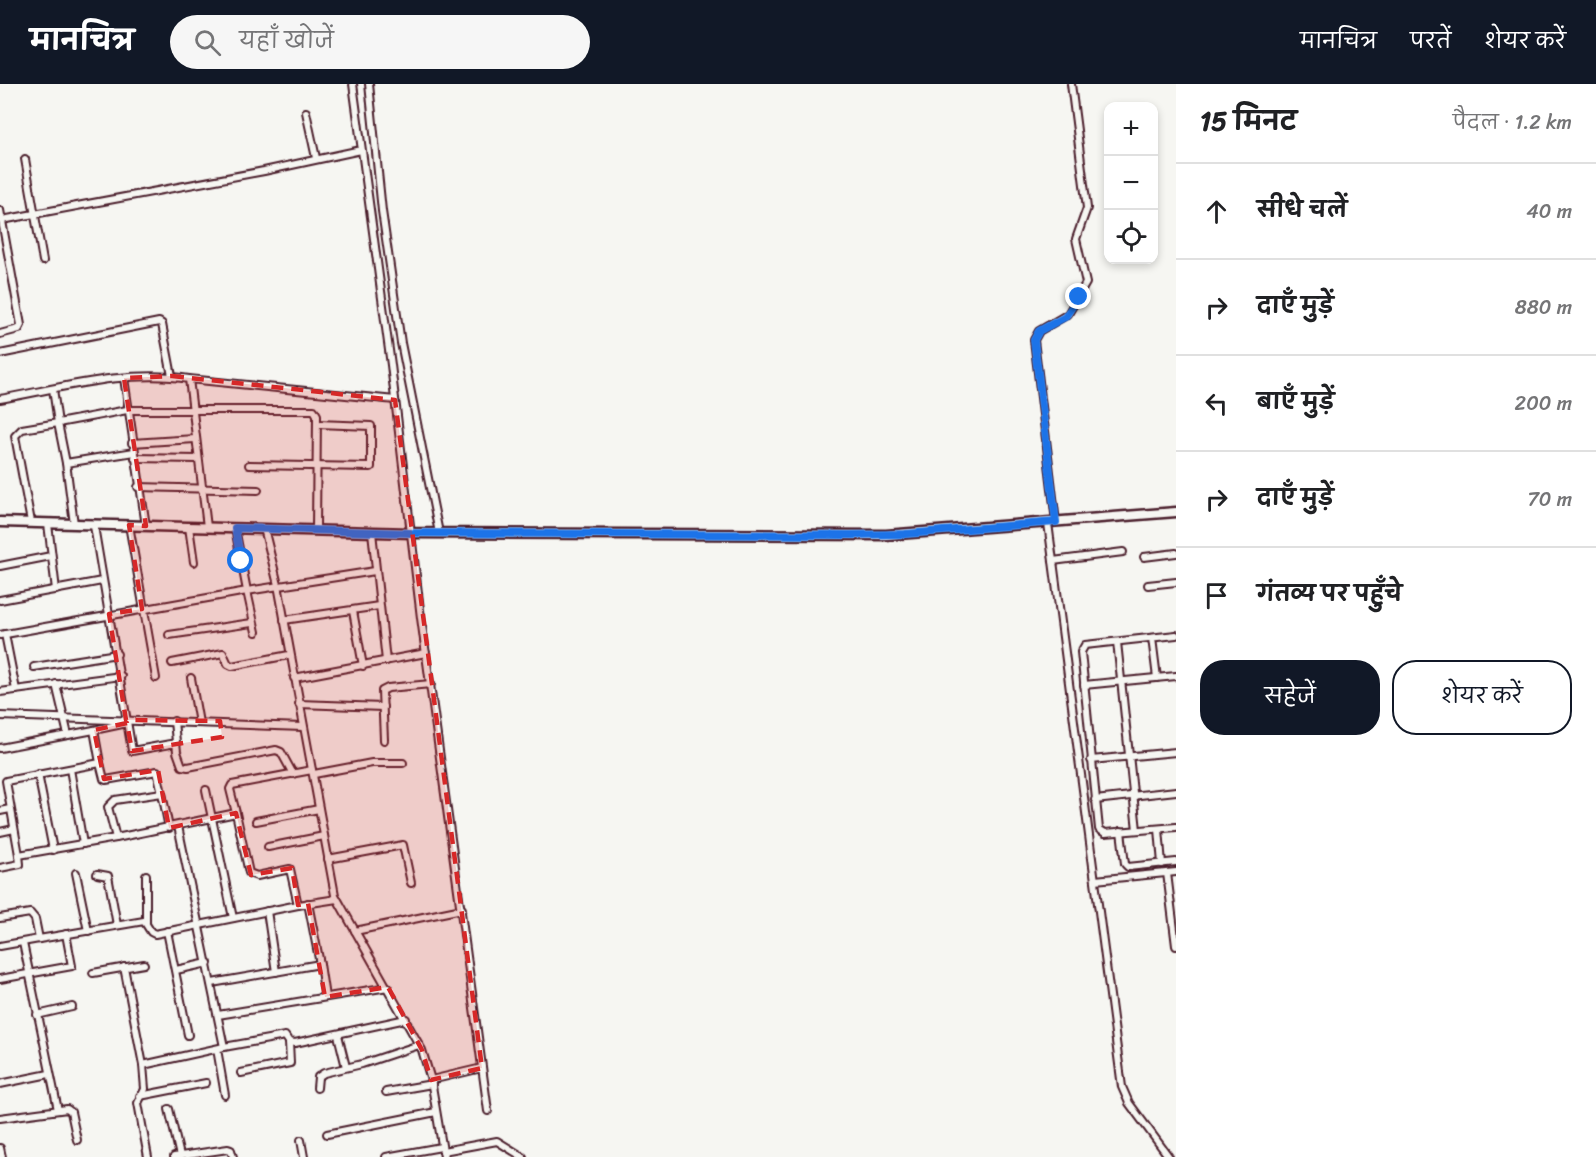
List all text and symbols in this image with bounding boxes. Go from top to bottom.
search box [170,15,590,69]
text: मानचित्र [30,16,134,65]
text: यहाँ खोजें [239,21,334,60]
text: मानचित्र [1300,22,1377,60]
text: परतें [1410,22,1451,60]
text: शेयर करें [1484,22,1566,60]
icon: search [191,26,224,59]
text: 15 मिनट [1200,98,1297,144]
map controls [1104,102,1158,264]
button: + [1104,102,1158,156]
text: पैदल · 1.2 km [1453,105,1572,140]
button: − [1104,156,1158,210]
text: सीधे चलें [1257,190,1347,229]
text: 40 m [1526,194,1572,229]
icon: ahead [1200,195,1233,228]
button: locate [1104,210,1158,264]
route end [1065,283,1091,309]
text: दाएँ मुड़ें [1257,286,1334,325]
text: 880 m [1515,290,1572,325]
icon: right [1200,291,1233,324]
text: बाएँ मुड़ें [1257,382,1334,421]
text: 200 m [1515,386,1572,421]
icon: left [1200,387,1233,420]
text: दाएँ मुड़ें [1257,478,1334,517]
text: 70 m [1527,482,1572,517]
icon: right [1200,483,1233,516]
route start [227,547,253,573]
text: गंतव्य पर पहुँचे [1257,574,1402,613]
icon: arrive [1200,579,1233,612]
button: सहेजें [1200,660,1380,735]
button: शेयर करें [1392,660,1572,735]

